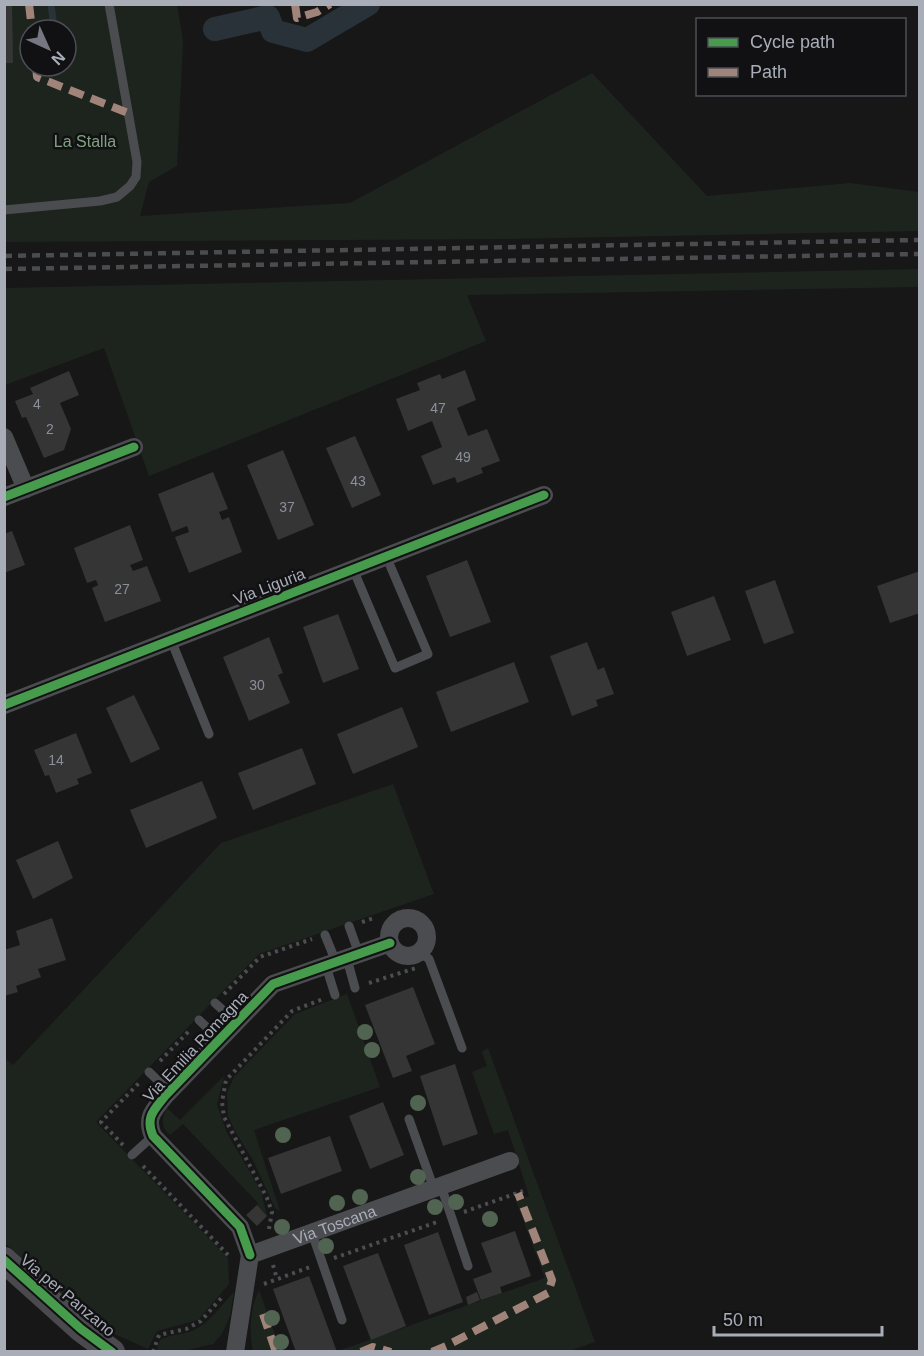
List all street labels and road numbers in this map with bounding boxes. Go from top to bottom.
street label: Via Liguria [231,565,307,608]
street label: Via Emilia Romagna [140,988,251,1105]
street label: Via Toscana [291,1202,378,1248]
street label: Via per Panzano [17,1251,118,1340]

